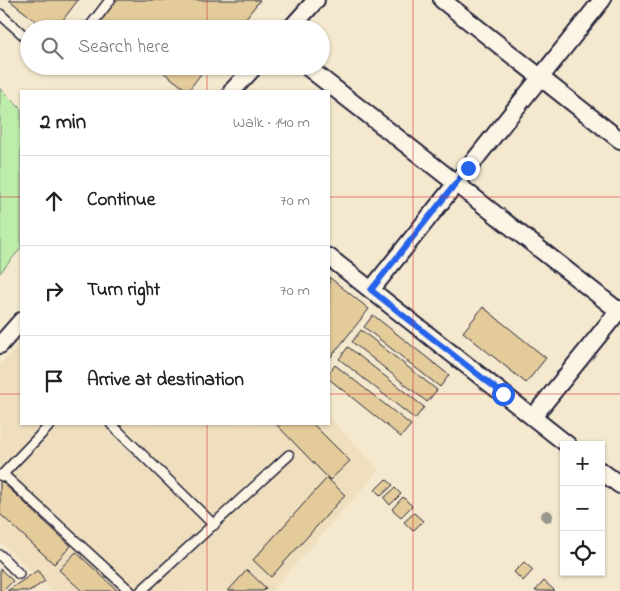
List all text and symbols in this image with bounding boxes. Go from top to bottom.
search box [20,20,330,75]
icon: search [38,34,66,62]
text: Search here [78,34,169,61]
text: 2 min [40,108,86,138]
text: Walk · 140 m [233,111,310,135]
route end [457,157,480,180]
icon: ahead [40,187,68,215]
text: Continue [87,187,155,214]
text: 70 m [280,189,310,213]
icon: right [40,277,68,305]
text: Turn right [87,277,160,304]
text: 70 m [280,279,310,303]
icon: arrive [40,367,68,395]
text: Arrive at destination [87,367,244,394]
route start [492,383,515,406]
map controls [560,441,605,576]
button: + [560,441,605,486]
button: − [560,486,605,531]
button: locate [560,531,605,576]

